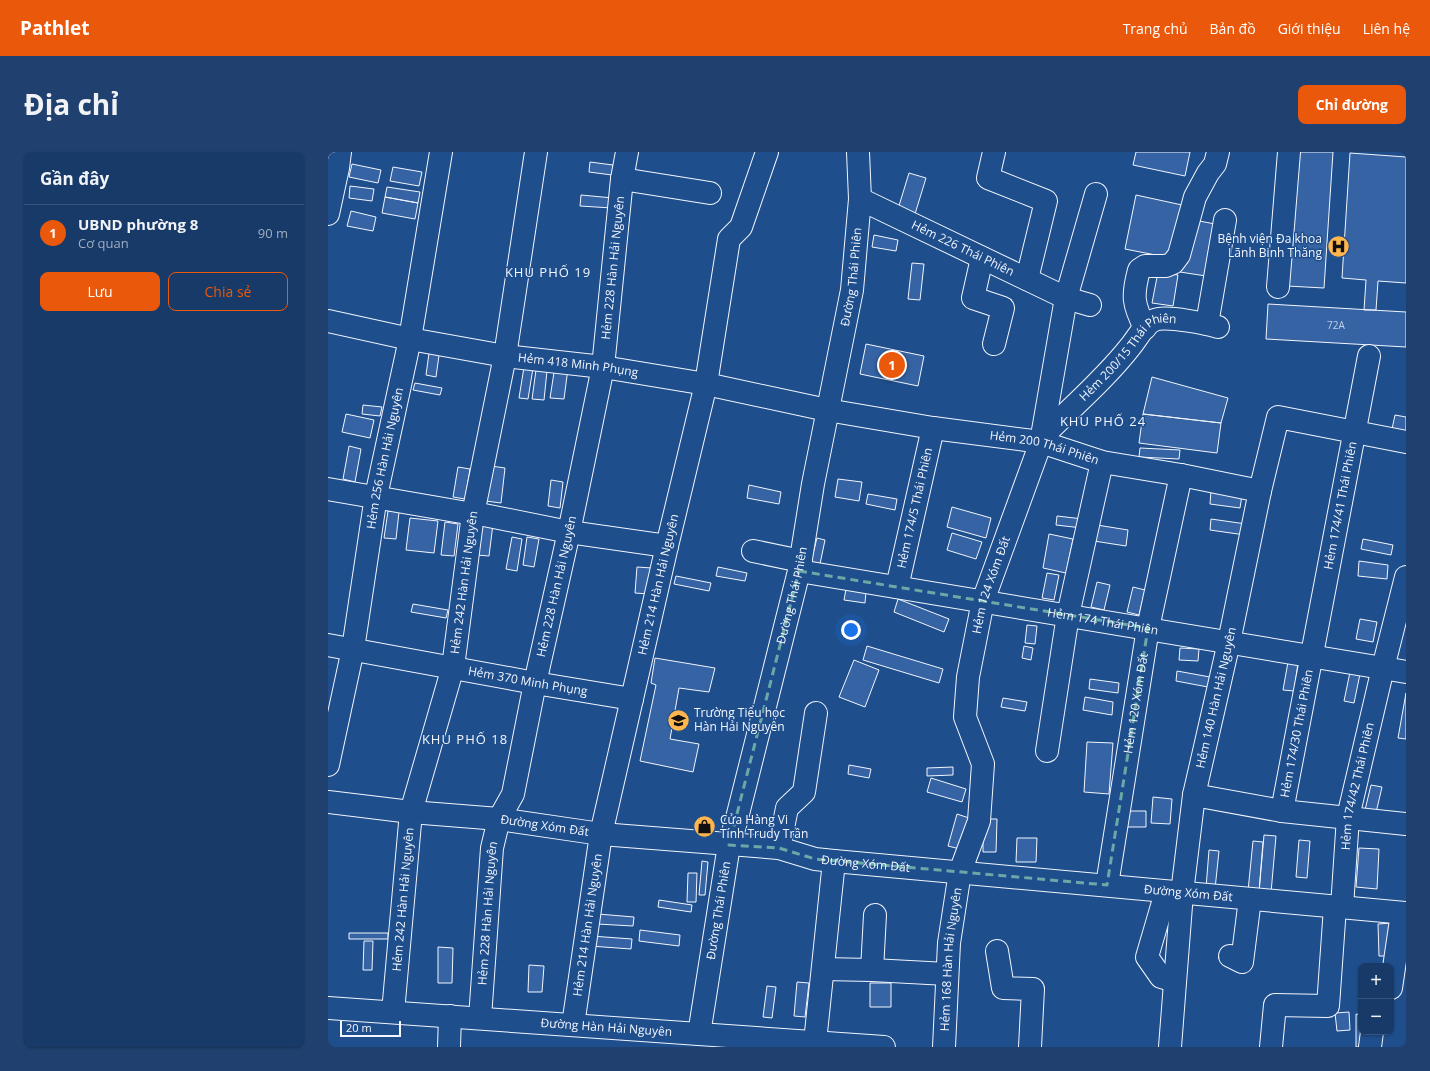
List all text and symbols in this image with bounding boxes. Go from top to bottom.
text: Pathlet [20,15,89,41]
text: Trang chủ [1123,19,1188,38]
text: Bản đồ [1210,19,1256,38]
text: Giới thiệu [1278,19,1341,38]
text: Liên hệ [1363,19,1410,38]
text: Địa chỉ [24,85,119,123]
button: Chỉ đường [1298,85,1406,124]
text: Gần đây [40,167,109,190]
street label: Hẻm 228 Hàn Hải Nguyên [597,195,628,340]
text: UBND phường 8 [78,214,198,234]
street label: Hẻm 226 Thái Phiên [909,216,1017,280]
text: 1 [49,224,57,242]
text: 90 m [258,224,288,242]
street label: Đường Thái Phiên [836,227,865,328]
place label: Bệnh viện Đa khoa Lãnh Binh Thăng [1217,230,1322,261]
hospital icon: Bệnh viện Đa khoa Lãnh Binh Thăng [1325,233,1351,259]
text: Cơ quan [78,234,129,252]
district label: KHU PHỐ 19 [505,263,591,281]
button: Lưu [40,272,160,311]
button: Chia sẻ [168,272,288,311]
street label: Hẻm 200/15 Thái Phiên [1075,310,1177,405]
house number: 72A [1327,318,1346,332]
street label: Hẻm 418 Minh Phụng [517,349,640,381]
pin: 1 [879,350,905,380]
street label: Hẻm 256 Hàn Hải Nguyên [362,386,407,530]
district label: KHU PHỐ 24 [1060,412,1146,430]
street label: Hẻm 200 Thái Phiên [989,426,1101,468]
street label: Hẻm 174/41 Thái Phiên [1319,440,1360,571]
street label: Hẻm 174/5 Thái Phiên [892,446,936,570]
street label: Hẻm 242 Hàn Hải Nguyên [446,510,481,655]
street label: Hẻm 214 Hàn Hải Nguyên [633,512,682,657]
street label: Hẻm 228 Hàn Hải Nguyên [532,514,580,659]
street label: Hẻm 124 Xóm Đất [968,534,1014,635]
street label: Đường Thái Phiên [772,545,811,646]
street label: Hẻm 174 Thái Phiên [1046,603,1160,639]
your location [841,620,861,640]
street label: Hẻm 140 Hàn Hải Nguyên [1191,625,1240,770]
street label: Hẻm 120 Xóm Đất [1119,652,1152,755]
street label: Hẻm 370 Minh Phụng [467,662,589,700]
street label: Hẻm 174/30 Thái Phiên [1276,668,1317,799]
place label: Trường Tiểu học Hàn Hải Nguyên [694,704,785,735]
school or university icon: Trường Tiểu học Hàn Hải Nguyên [666,707,692,733]
street label: Hẻm 174/42 Thái Phiên [1337,721,1378,851]
district label: KHU PHỐ 18 [422,730,508,748]
street label: Đường Xóm Đất [499,810,590,840]
place label: Cửa Hàng Vi Tính Trudy Trần [720,811,808,842]
shop icon: Cửa Hàng Vi Tính Trudy Trần [692,814,718,840]
street label: Hẻm 242 Hàn Hải Nguyên [388,827,418,972]
street label: Hẻm 228 Hàn Hải Nguyên [473,839,501,986]
street label: Đường Xóm Đất [820,851,911,876]
street label: Hẻm 214 Hàn Hải Nguyên [568,852,606,998]
street label: Đường Thái Phiên [702,860,734,961]
street label: Đường Xóm Đất [1143,880,1233,905]
street label: Hẻm 168 Hàn Hải Nguyên [936,886,965,1032]
map controls [1358,963,1394,1035]
button: + [1358,963,1394,999]
button: − [1358,999,1394,1035]
street label: Đường Hàn Hải Nguyên [540,1014,673,1040]
scale bar [340,1019,401,1038]
text: 20 m [346,1020,372,1035]

